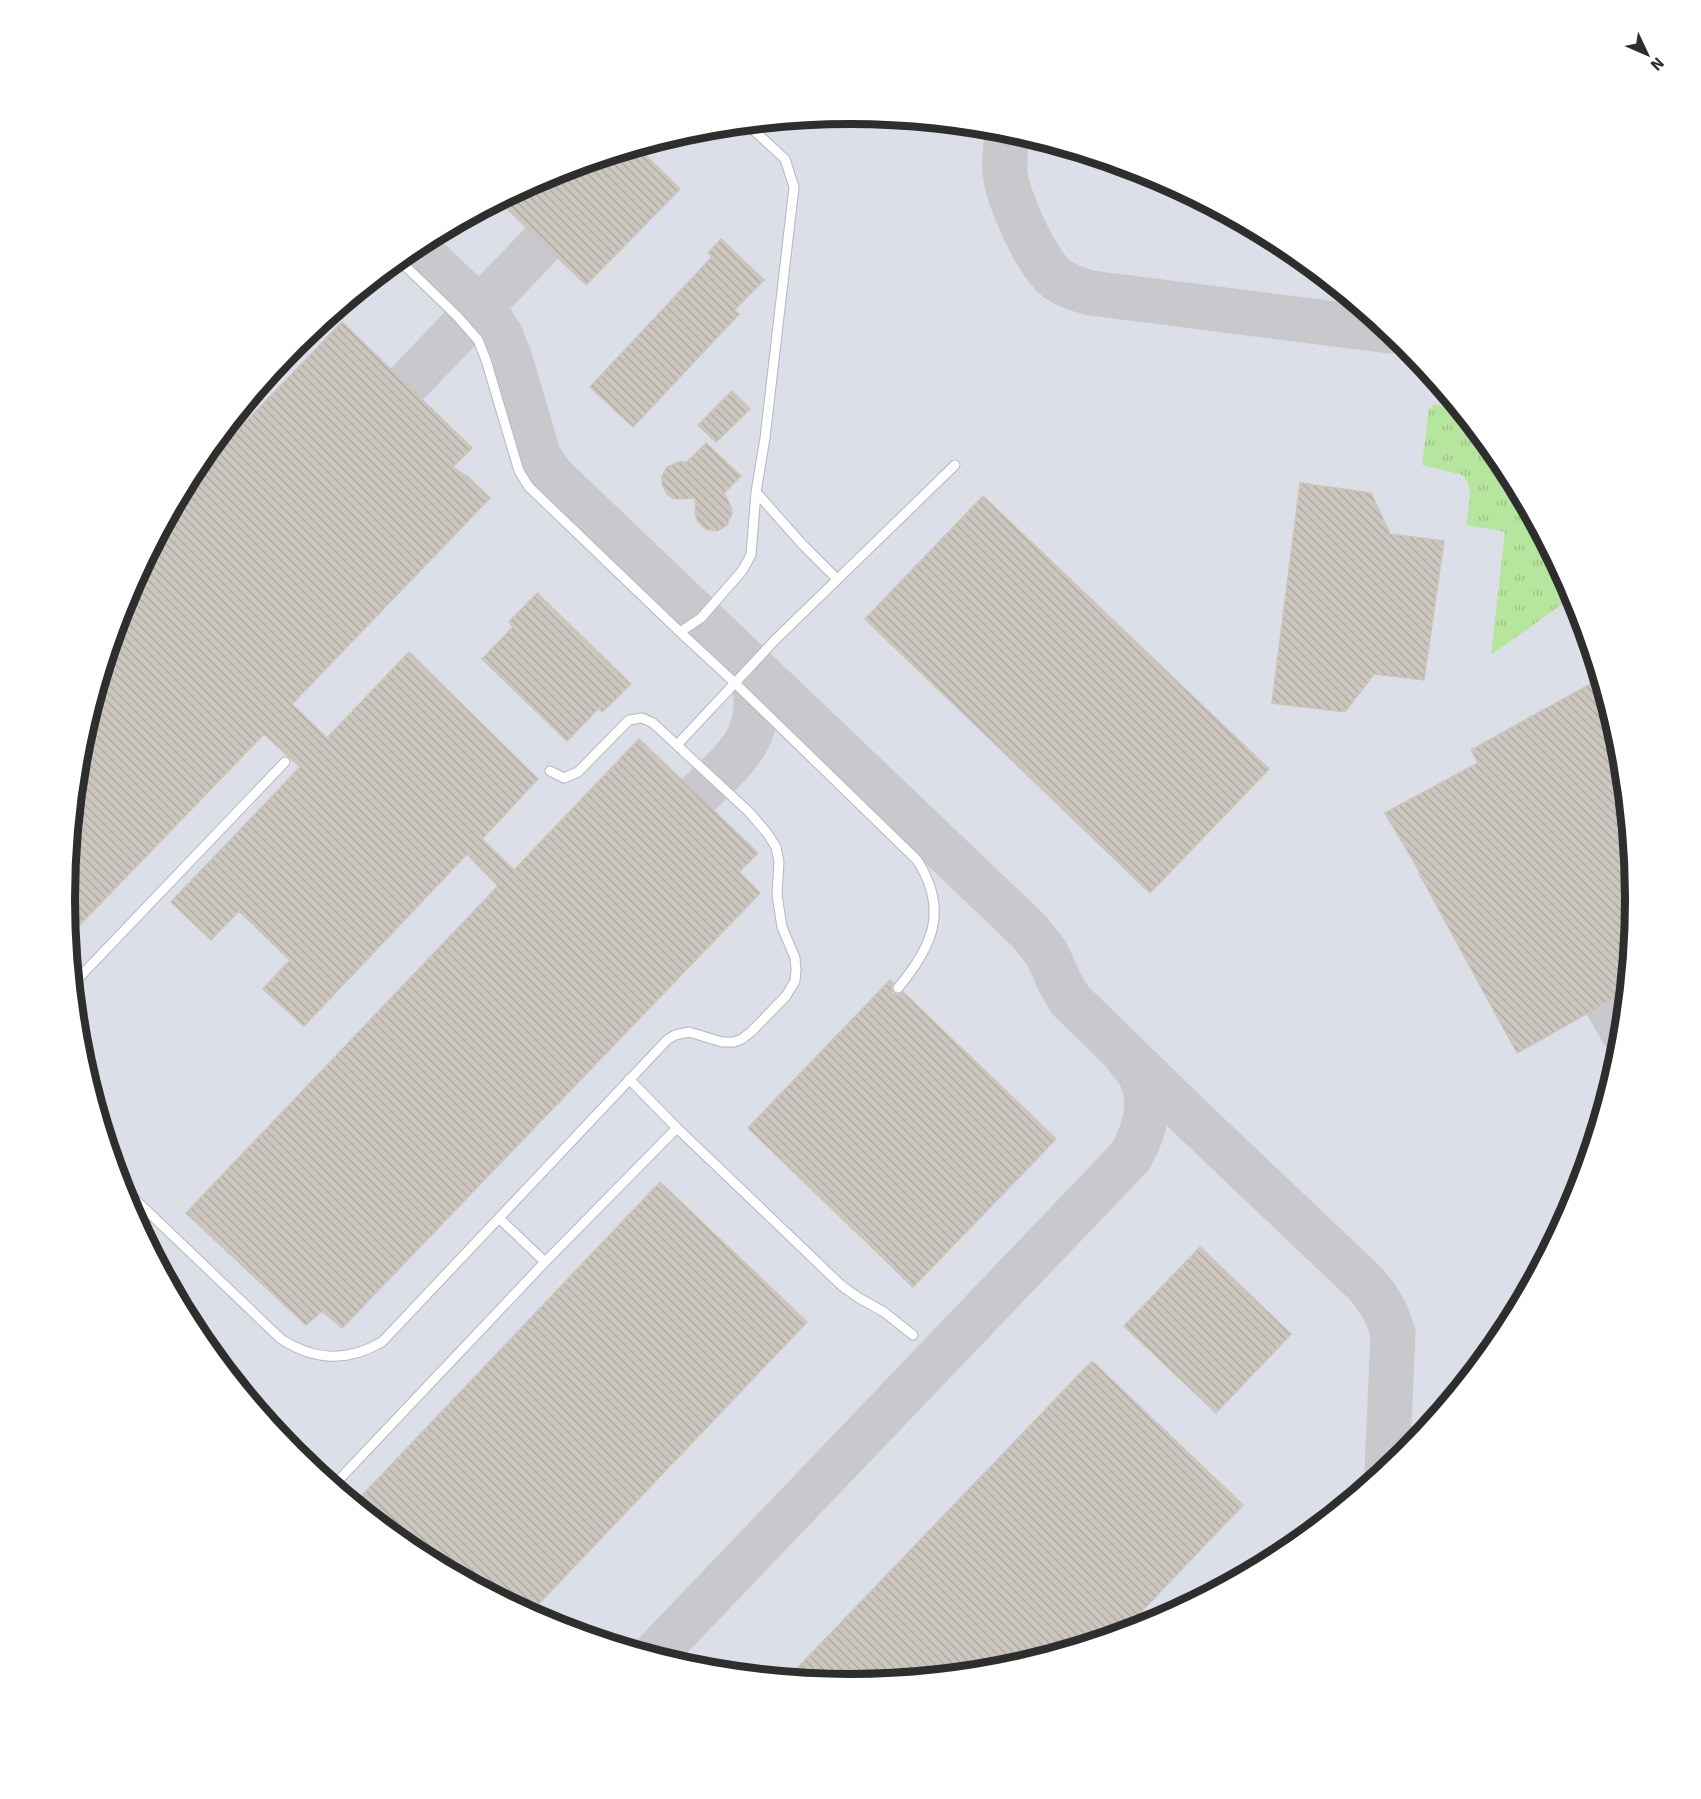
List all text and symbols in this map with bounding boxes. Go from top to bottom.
north arrow [1617,24,1677,84]
text: N [1646,53,1668,75]

